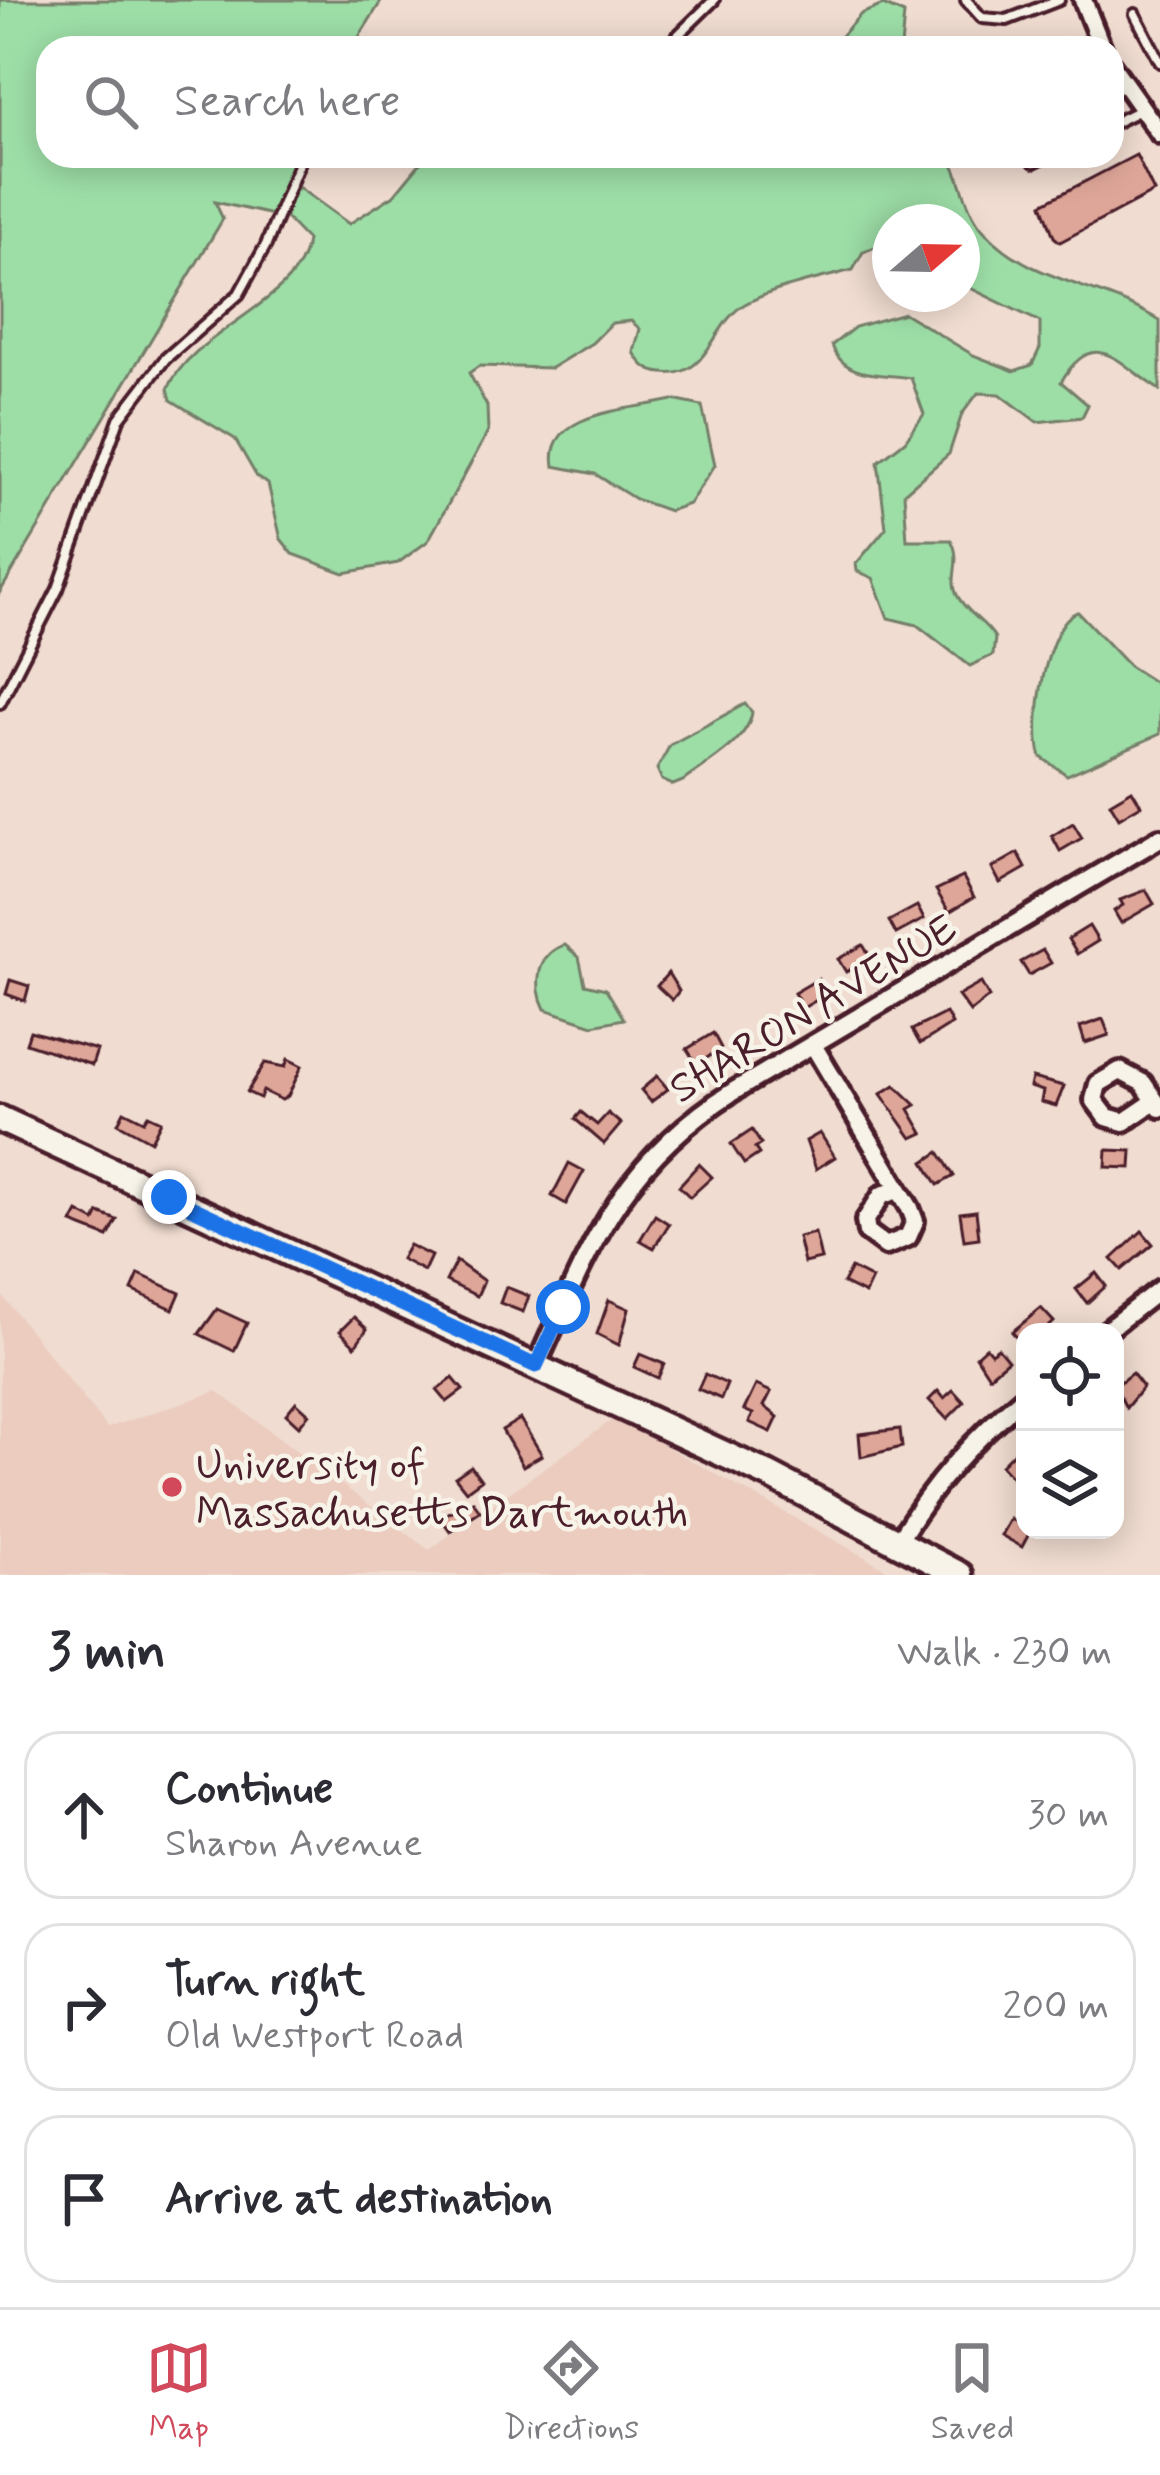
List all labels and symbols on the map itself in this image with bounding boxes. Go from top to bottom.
north arrow [872,204,980,312]
street label: SHARON AVENUE [660,902,968,1118]
route end [142,1170,196,1224]
route start [536,1280,590,1334]
place label: University of Massachusetts Dartmouth [196,1439,688,1542]
marker: University of Massachusetts Dartmouth [159,1474,185,1500]

